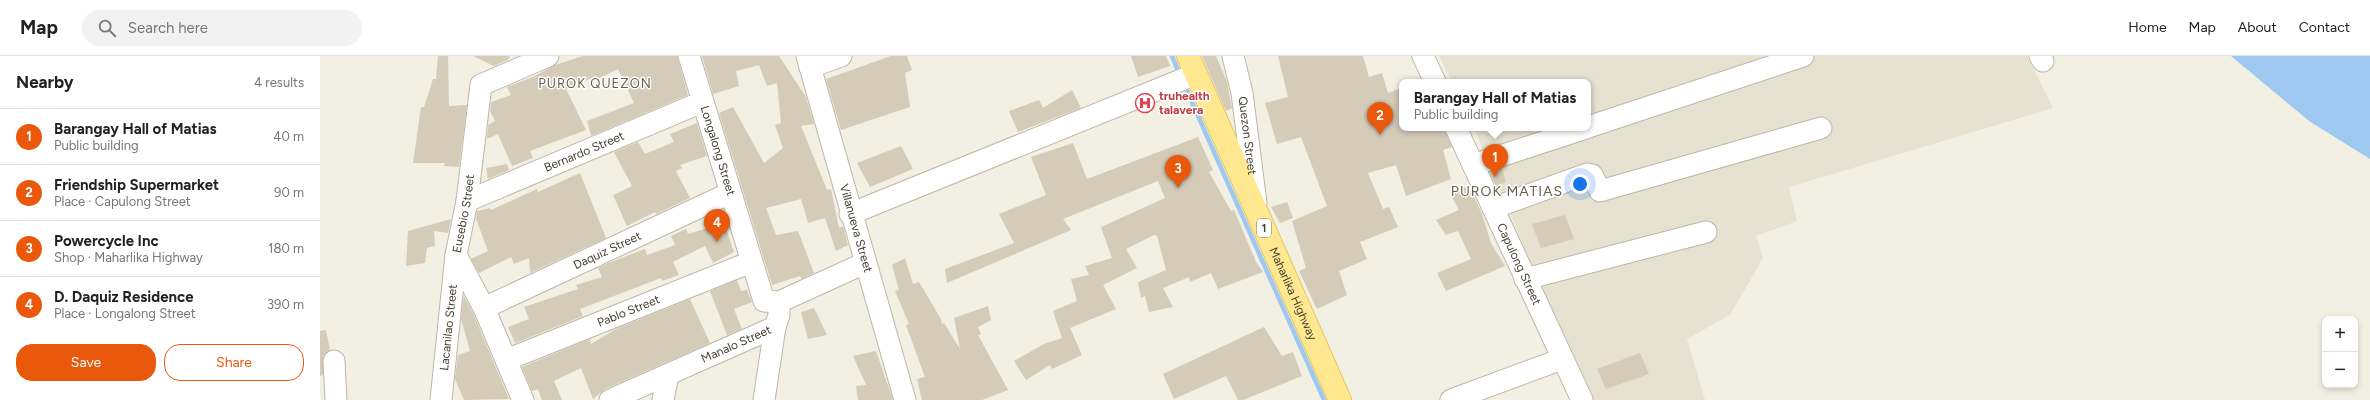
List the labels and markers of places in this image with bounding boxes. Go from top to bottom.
place label: truhealth talavera [1159,89,1210,117]
hospital icon: truhealth talavera [1134,92,1156,114]
pin: 2 [1367,102,1393,135]
pin: 1 [1482,144,1508,177]
pin: 3 [1165,155,1191,188]
pin: 4 [704,209,730,242]

